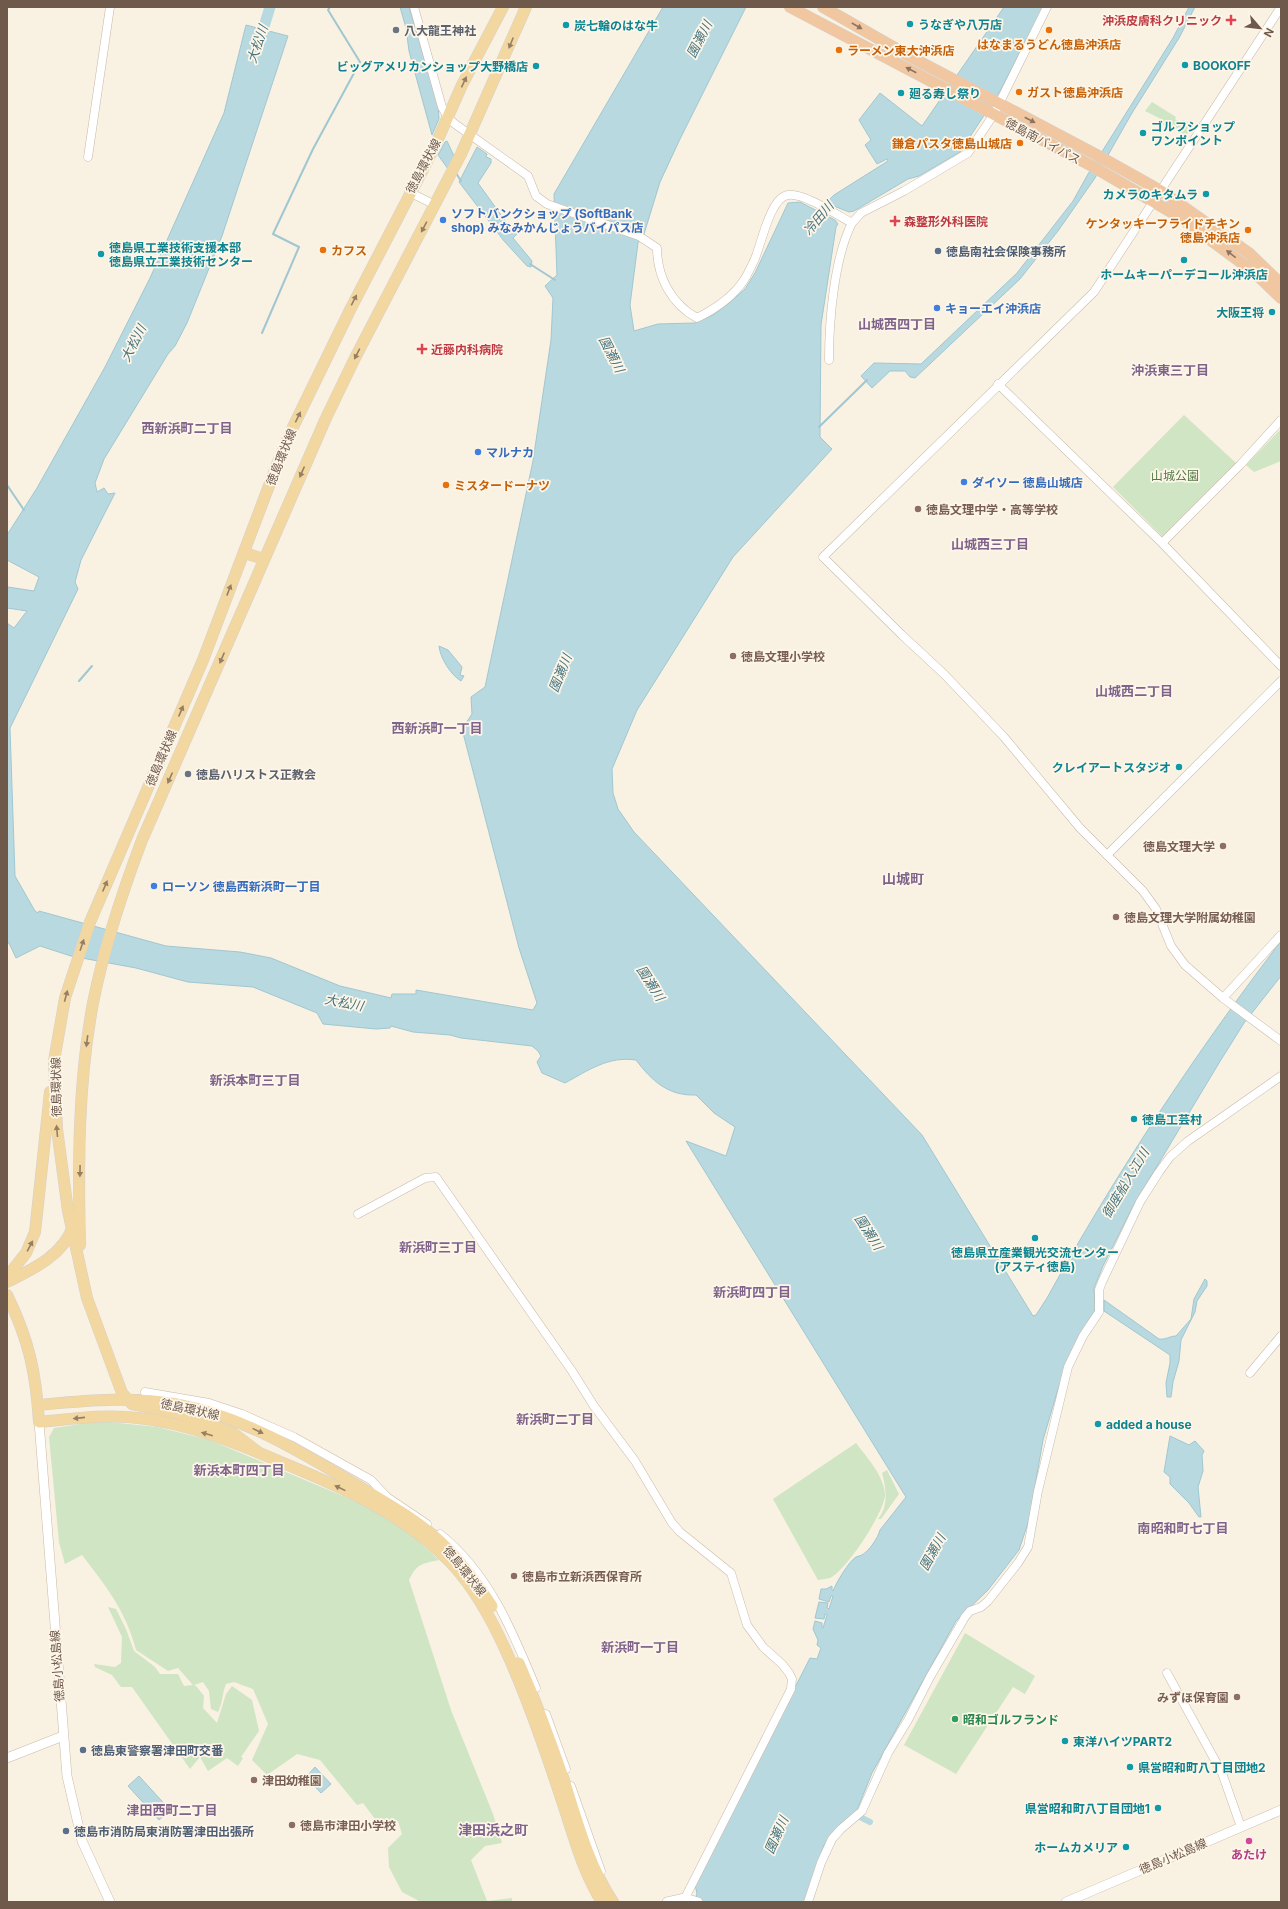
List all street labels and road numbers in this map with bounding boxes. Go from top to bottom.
street label: 徳島南バイパス [1002,115,1084,167]
street label: 徳島環状線 [402,136,444,196]
street label: 徳島環状線 [263,426,299,488]
street label: 徳島環状線 [142,727,180,789]
street label: 徳島環状線 [48,1057,64,1117]
street label: 徳島環状線 [159,1395,221,1423]
street label: 徳島環状線 [440,1543,490,1599]
street label: 徳島小松島線 [47,1630,67,1702]
street label: 徳島小松島線 [1137,1835,1209,1877]

